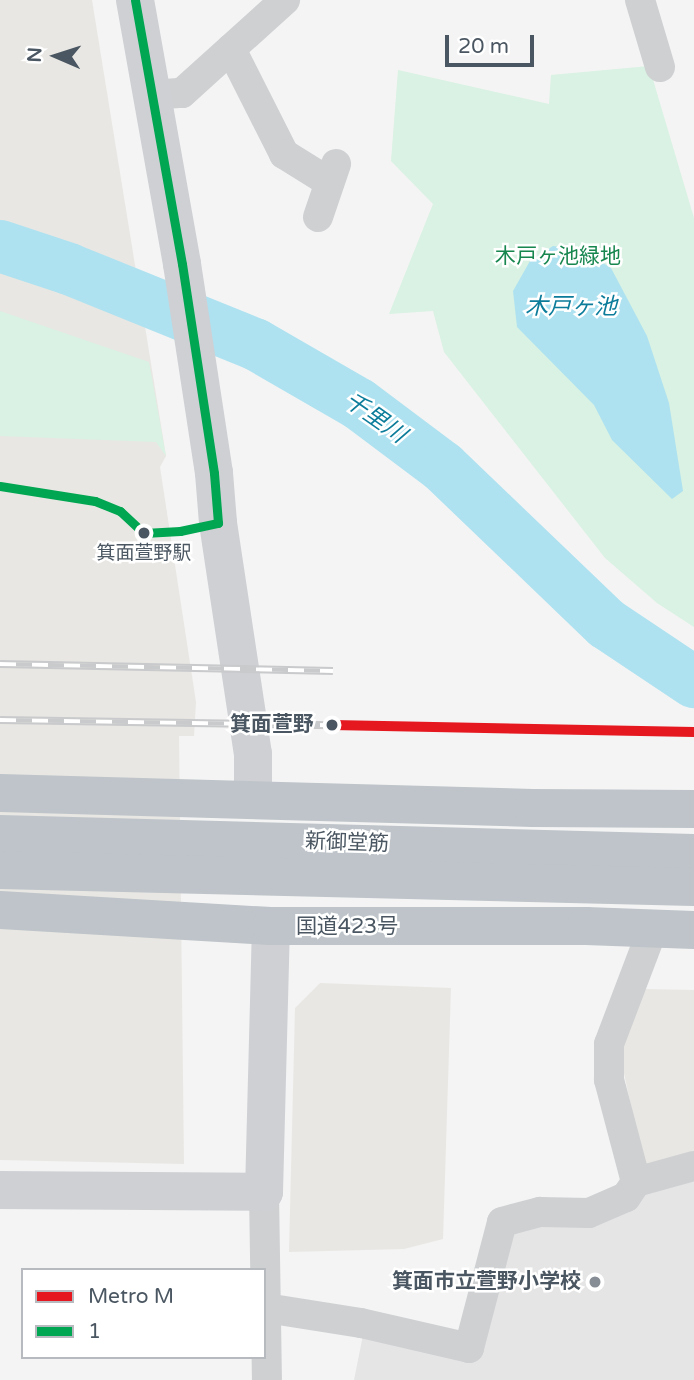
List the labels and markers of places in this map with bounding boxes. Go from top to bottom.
marker: 箕面萱野駅 [137,526,151,540]
place label: 箕面萱野駅 [97,543,191,565]
place label: 箕面萱野 [230,712,314,738]
marker: 箕面萱野 [321,714,343,736]
place label: 箕面市立萱野小学校 [392,1269,581,1295]
marker: 箕面市立萱野小学校 [587,1274,603,1290]

